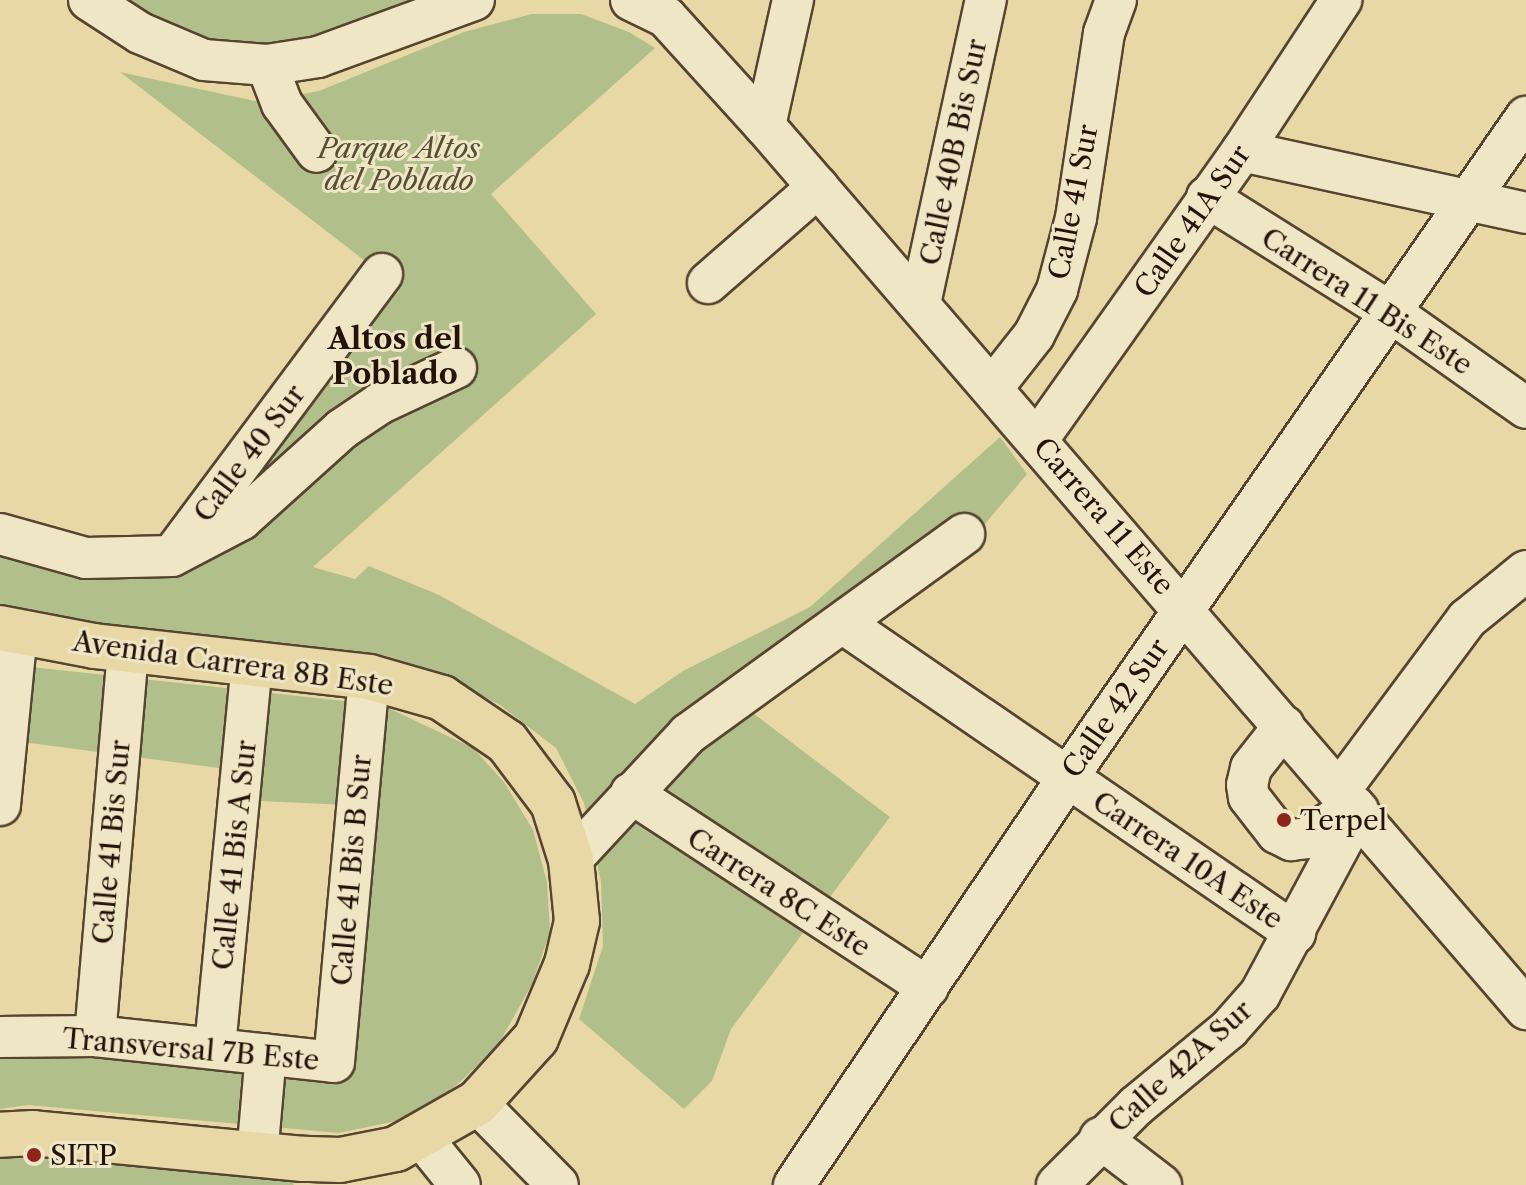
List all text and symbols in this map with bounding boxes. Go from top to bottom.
street label: Calle 40B Bis Sur [913,36,993,268]
street label: Calle 41 Sur [1041,122,1105,282]
park label: Parque Altos del Poblado [318,131,480,197]
street label: Calle 41A Sur [1127,138,1257,304]
street label: Carrera 11 Bis Este [1255,220,1479,382]
district label: Altos del Poblado [328,321,462,392]
street label: Calle 40 Sur [186,378,312,528]
street label: Carrera 11 Este [1027,431,1181,601]
street label: Avenida Carrera 8B Este [70,624,396,702]
street label: Calle 42 Sur [1055,632,1175,784]
street label: Calle 41 Bis A Sur [205,737,263,973]
street label: Calle 41 Bis Sur [85,738,137,946]
street label: Calle 41 Bis B Sur [324,753,378,987]
street label: Carrera 10A Este [1086,784,1290,936]
place label: Terpel [1300,803,1387,837]
marker: Terpel [1275,811,1293,829]
street label: Carrera 8C Este [681,820,877,964]
street label: Calle 42A Sur [1101,992,1259,1140]
street label: Transversal 7B Este [61,1021,321,1077]
place label: SITP [50,1138,117,1172]
marker: SITP [25,1146,43,1164]

